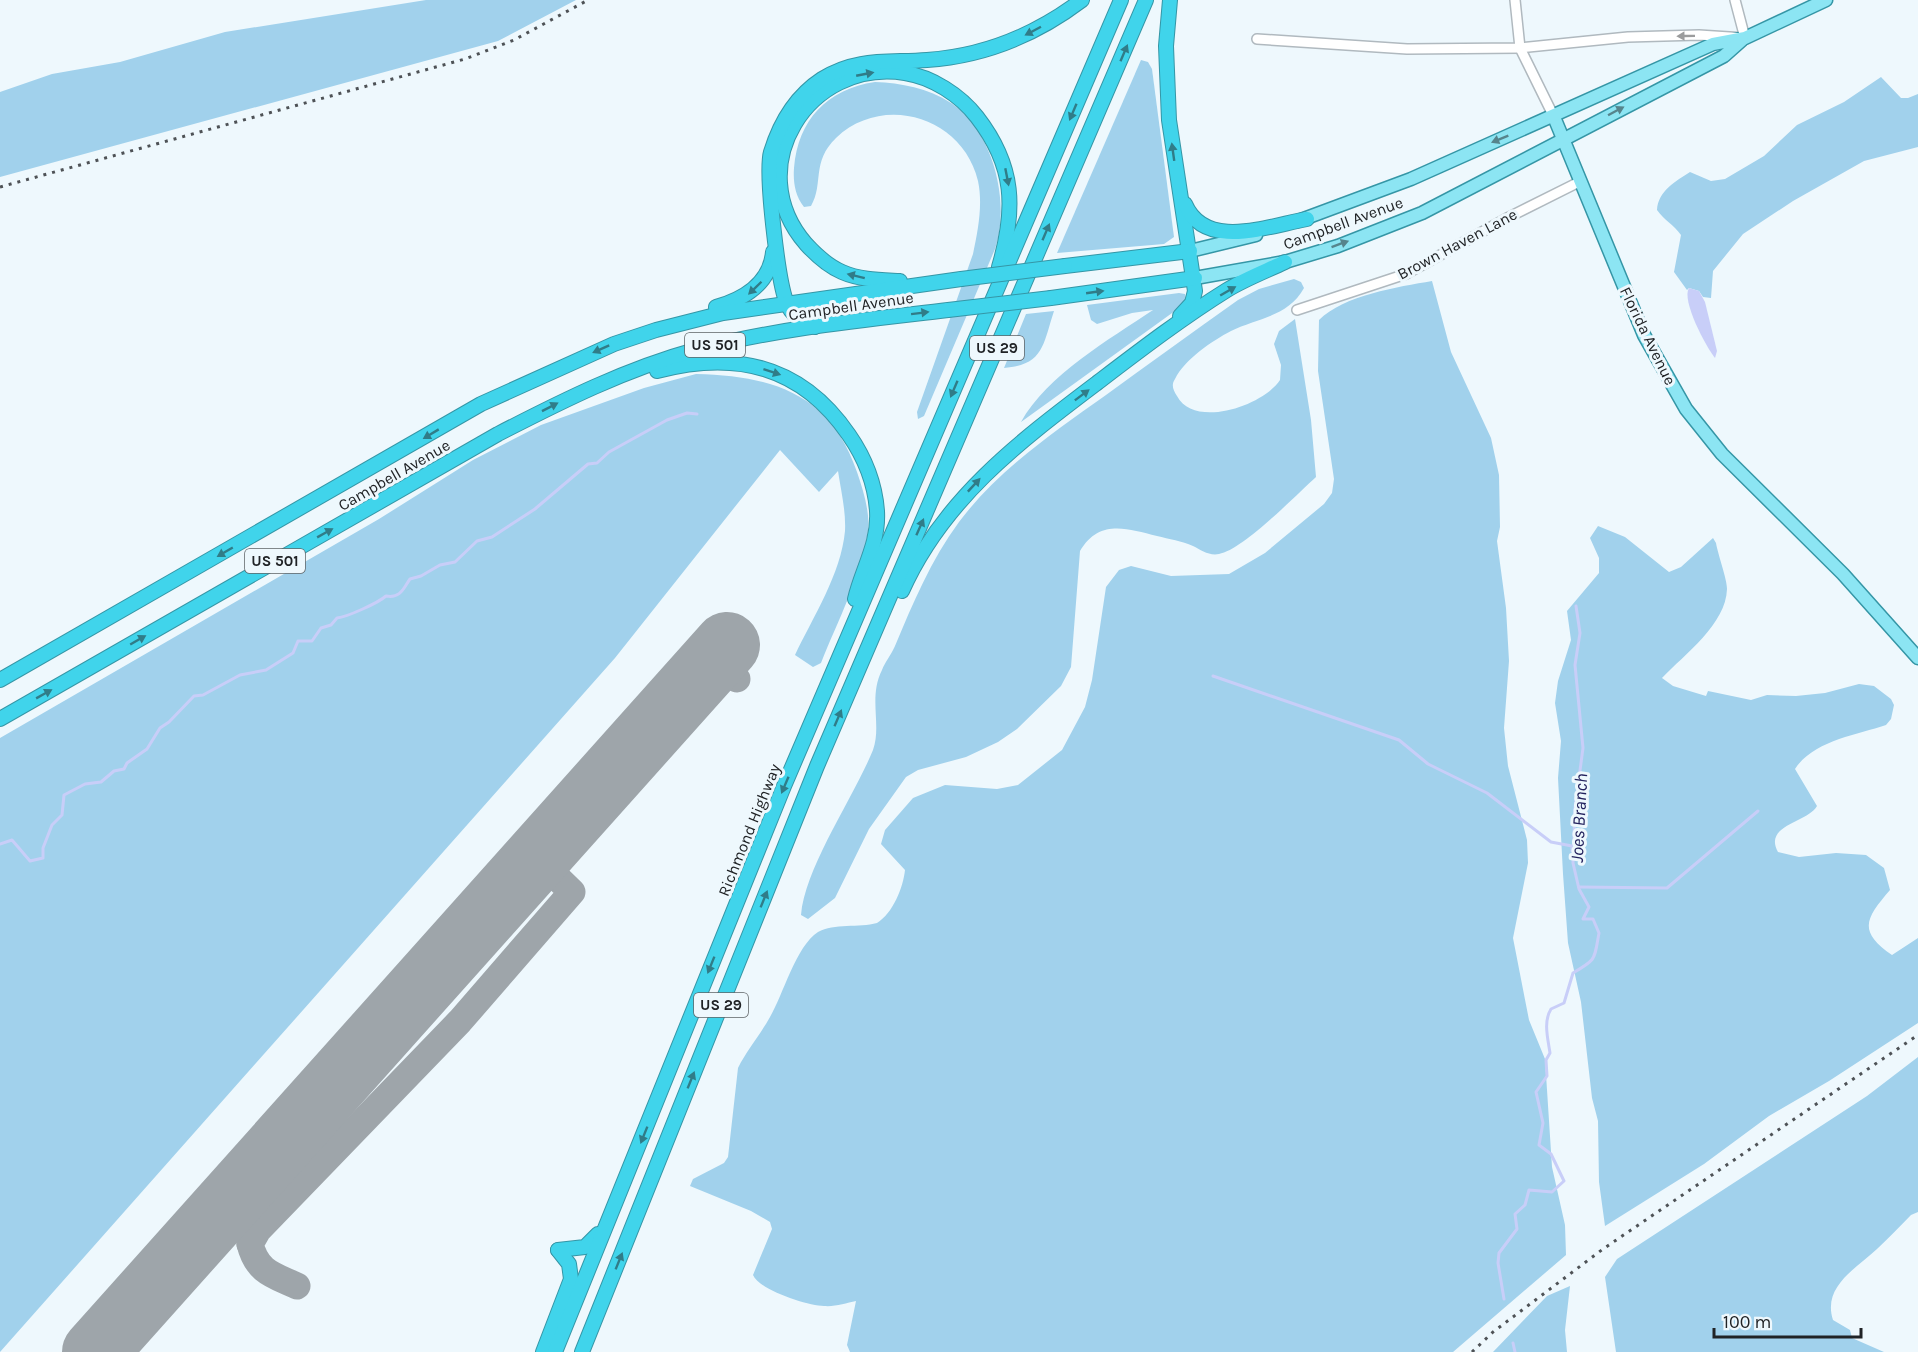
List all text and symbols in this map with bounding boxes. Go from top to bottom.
one-way arrow [1024,26,1042,36]
one-way arrow [1677,31,1696,41]
one-way arrow [1119,43,1129,61]
one-way arrow [856,69,875,78]
one-way arrow [1068,103,1078,121]
one-way arrow [1607,106,1624,116]
one-way arrow [1490,134,1508,144]
one-way arrow [1169,142,1178,161]
one-way arrow [1003,167,1012,186]
street label: Campbell Avenue [1281,193,1405,253]
street label: Brown Haven Lane [1394,204,1520,284]
one-way arrow [1041,222,1051,240]
one-way arrow [1332,239,1350,249]
one-way arrow [846,270,865,280]
one-way arrow [748,280,762,294]
street label: Florida Avenue [1616,284,1680,388]
one-way arrow [1220,285,1236,296]
one-way arrow [1085,287,1104,296]
street label: Campbell Avenue [787,288,915,324]
one-way arrow [910,308,929,318]
road number: US 501 [685,333,745,357]
road number: US 29 [970,336,1024,360]
one-way arrow [593,345,610,354]
one-way arrow [763,367,781,377]
one-way arrow [949,380,958,398]
one-way arrow [1074,388,1090,401]
one-way arrow [541,403,559,413]
one-way arrow [422,429,439,439]
street label: Campbell Avenue [335,435,453,515]
one-way arrow [966,478,980,492]
one-way arrow [915,517,925,535]
one-way arrow [317,528,334,538]
one-way arrow [217,546,233,557]
road number: US 501 [245,549,305,573]
one-way arrow [130,635,146,646]
one-way arrow [36,689,52,700]
one-way arrow [833,709,843,727]
street label: Richmond Highway [714,761,784,899]
water label: Joes Branch [1566,773,1592,863]
one-way arrow [780,776,790,794]
one-way arrow [760,890,769,908]
one-way arrow [706,957,716,975]
road number: US 29 [694,993,748,1017]
one-way arrow [687,1071,697,1089]
one-way arrow [639,1127,649,1145]
one-way arrow [614,1251,624,1269]
scale bar [1714,1301,1861,1339]
text: 100 m [1723,1311,1771,1333]

